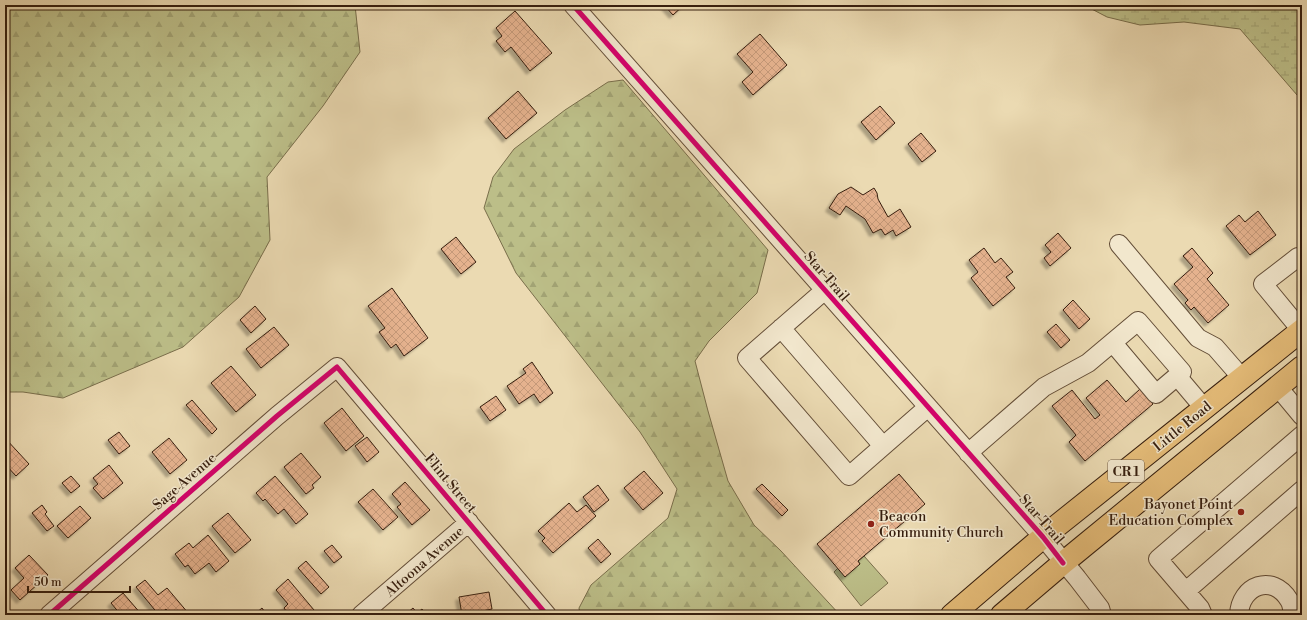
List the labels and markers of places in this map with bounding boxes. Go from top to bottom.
place label: Bayonet Point Education Complex [1109,496,1234,530]
marker: Bayonet Point Education Complex [1236,507,1246,517]
place label: Beacon Community Church [878,508,1004,542]
marker: Beacon Community Church [866,519,876,529]

